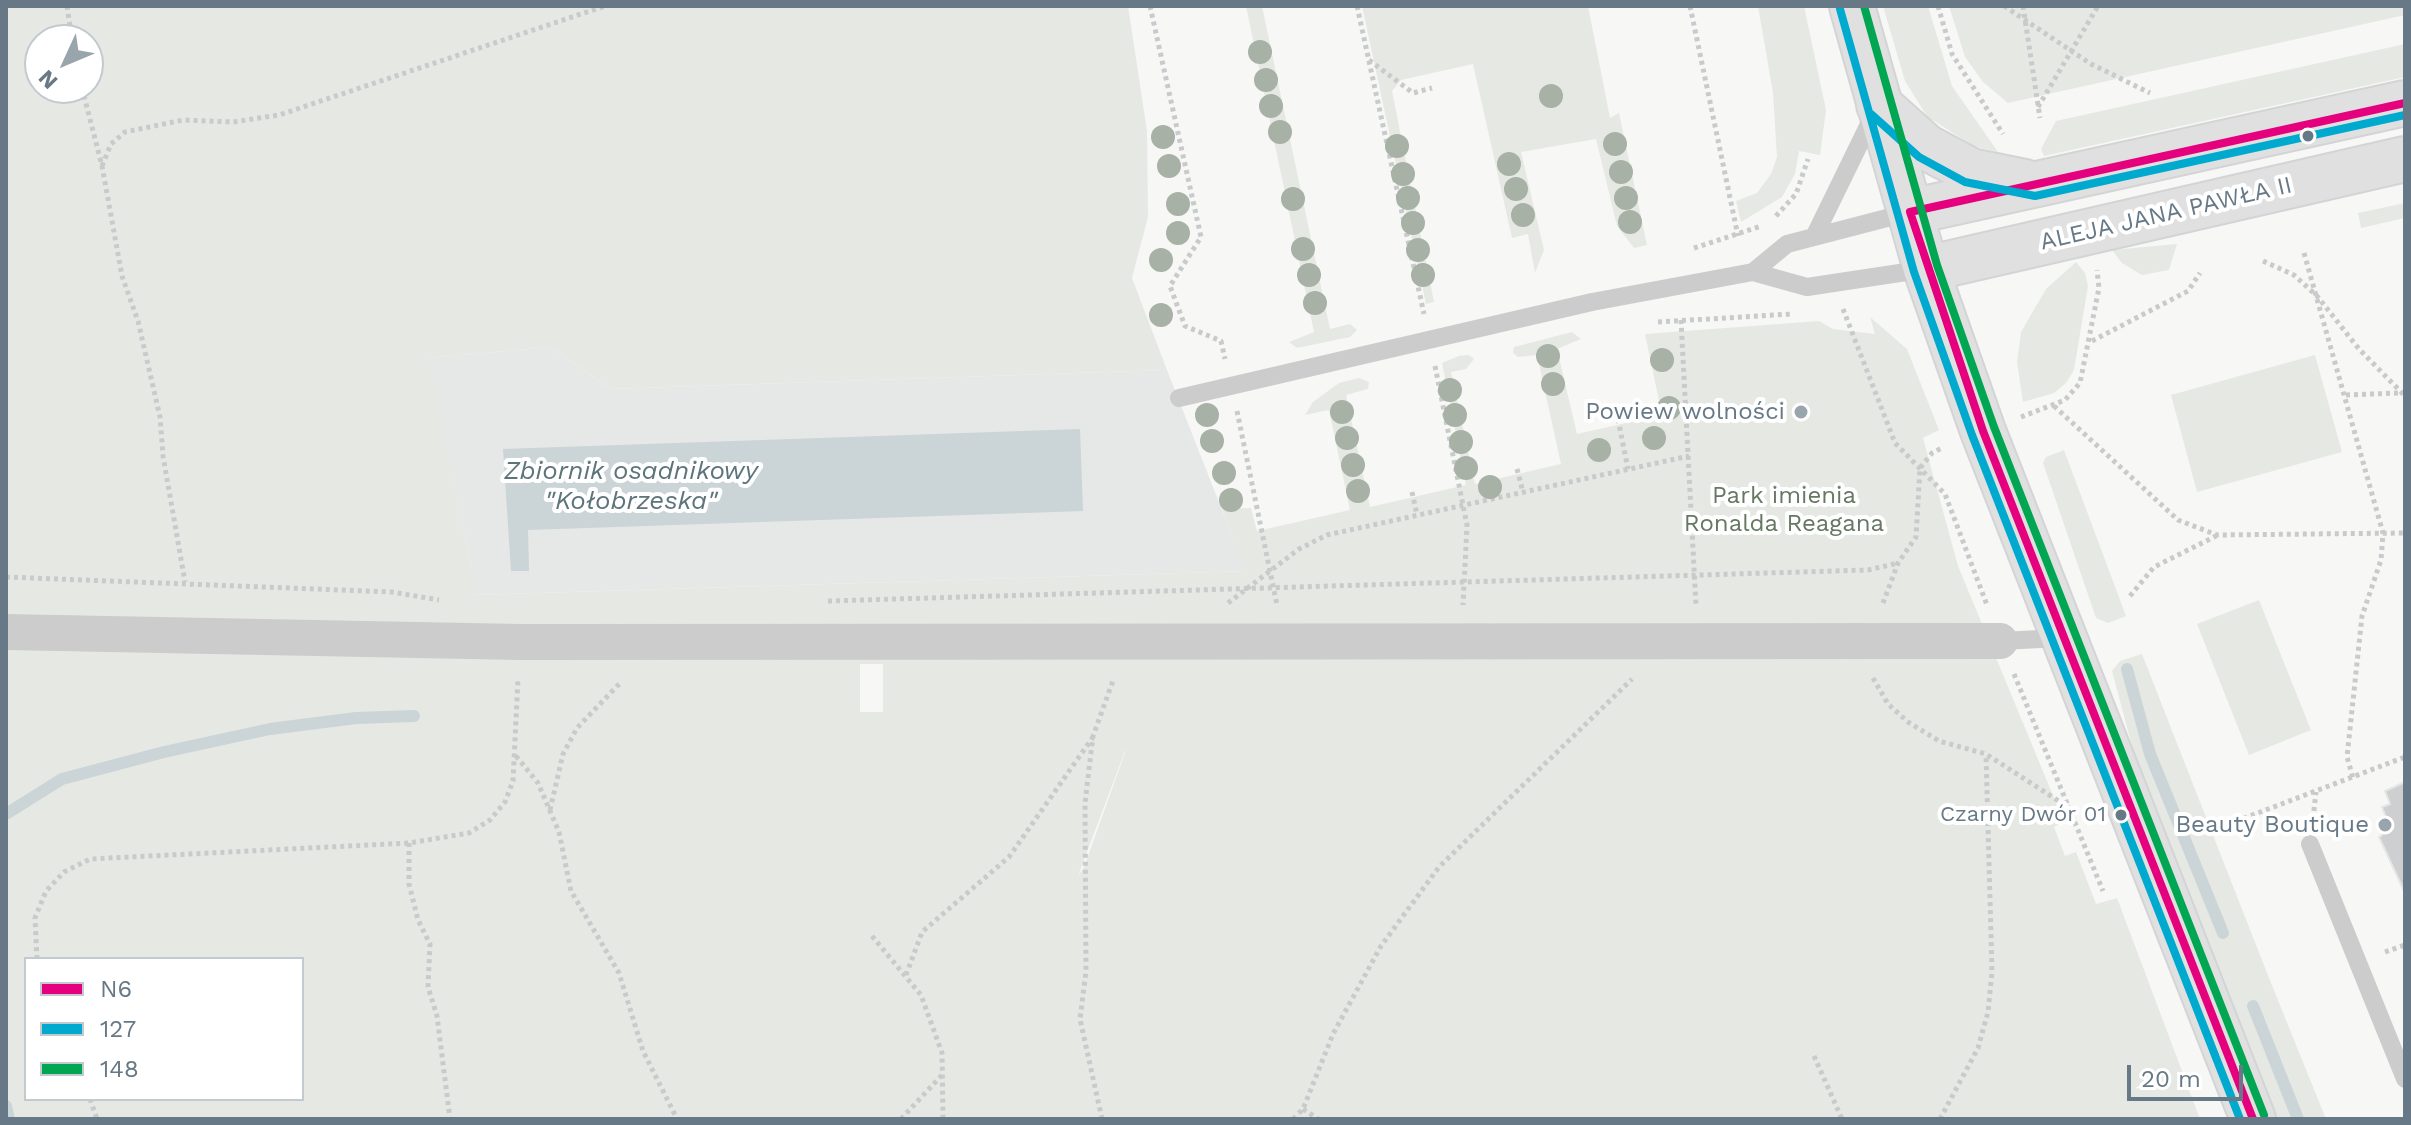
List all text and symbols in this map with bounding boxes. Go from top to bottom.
north arrow [24,24,104,104]
text: N [33,65,62,94]
unlabelled marker [2300,128,2316,144]
street label: ALEJA JANA PAWŁA II [2037,171,2295,257]
place label: Powiew wolności [1585,398,1785,426]
marker: Powiew wolności [1792,403,1810,421]
water label: Zbiornik osadnikowy "Kołobrzeska" [504,455,758,516]
park label: Park imienia Ronalda Reagana [1684,482,1884,538]
place label: Czarny Dwór 01 [1940,802,2106,828]
marker: Czarny Dwór 01 [2113,807,2129,823]
place label: Beauty Boutique [2175,811,2369,839]
marker: Beauty Boutique [2376,816,2394,834]
legend [24,957,304,1101]
text: N6 [100,975,132,1003]
text: 127 [100,1015,136,1043]
scale bar [2131,1049,2247,1099]
text: 148 [100,1055,139,1083]
text: 20 m [2141,1065,2201,1093]

